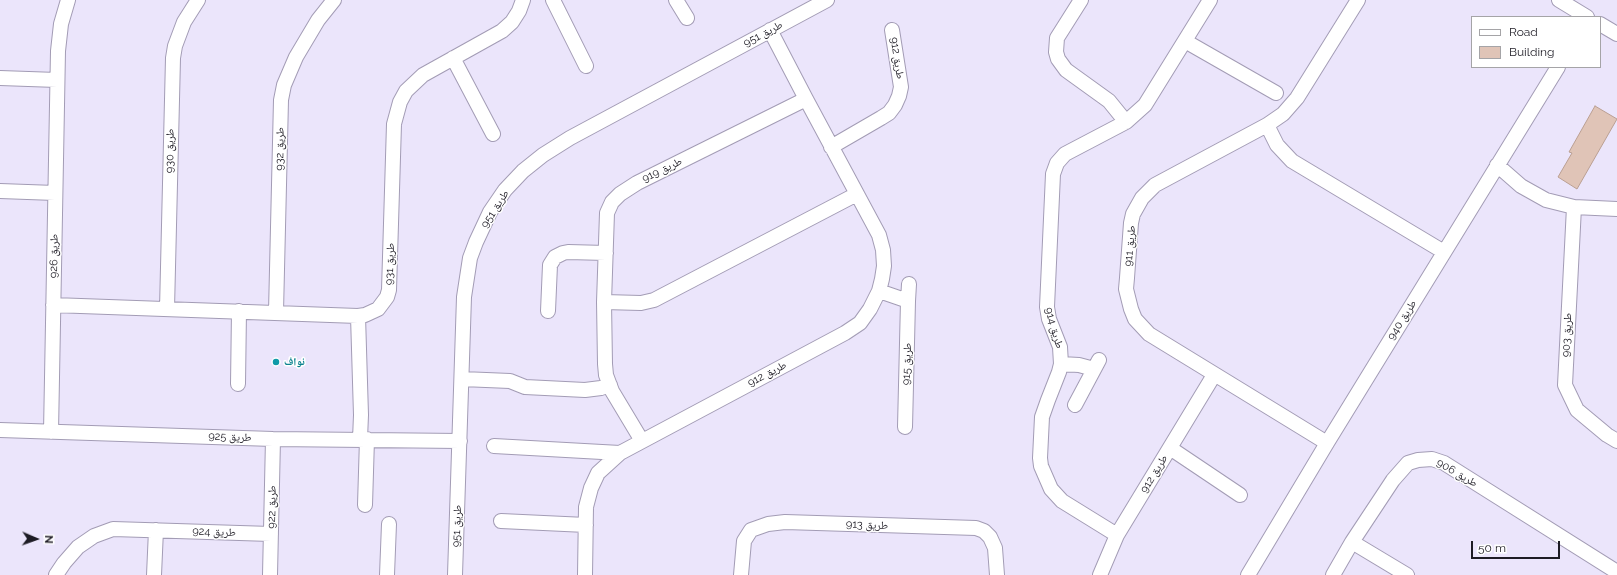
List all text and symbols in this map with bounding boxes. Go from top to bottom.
legend [1471,16,1601,68]
street label: طريق 951 [741,18,785,50]
text: Road [1509,25,1538,39]
street label: طريق 912 [887,36,907,80]
text: Building [1509,45,1555,59]
street label: طريق 932 [273,127,287,171]
street label: طريق 930 [163,129,177,173]
street label: طريق 919 [640,155,684,185]
street label: طريق 951 [478,187,512,231]
street label: طريق 911 [1122,225,1138,267]
street label: طريق 926 [47,234,61,278]
street label: طريق 931 [383,243,397,285]
street label: طريق 940 [1385,298,1419,342]
street label: طريق 914 [1042,306,1066,350]
street label: طريق 903 [1559,312,1575,358]
street label: طريق 915 [900,343,914,385]
place label: نواف [284,355,305,369]
marker: نواف [271,357,281,367]
street label: طريق 912 [745,358,789,390]
street label: طريق 925 [208,430,252,444]
street label: طريق 912 [1137,453,1171,495]
street label: طريق 906 [1434,456,1480,490]
street label: طريق 922 [265,485,279,529]
street label: طريق 951 [450,505,464,547]
street label: طريق 913 [846,518,888,532]
north arrow [16,519,56,559]
street label: طريق 924 [192,525,236,539]
scale bar [1473,533,1562,559]
text: N [42,535,55,544]
text: 50 m [1478,541,1506,555]

